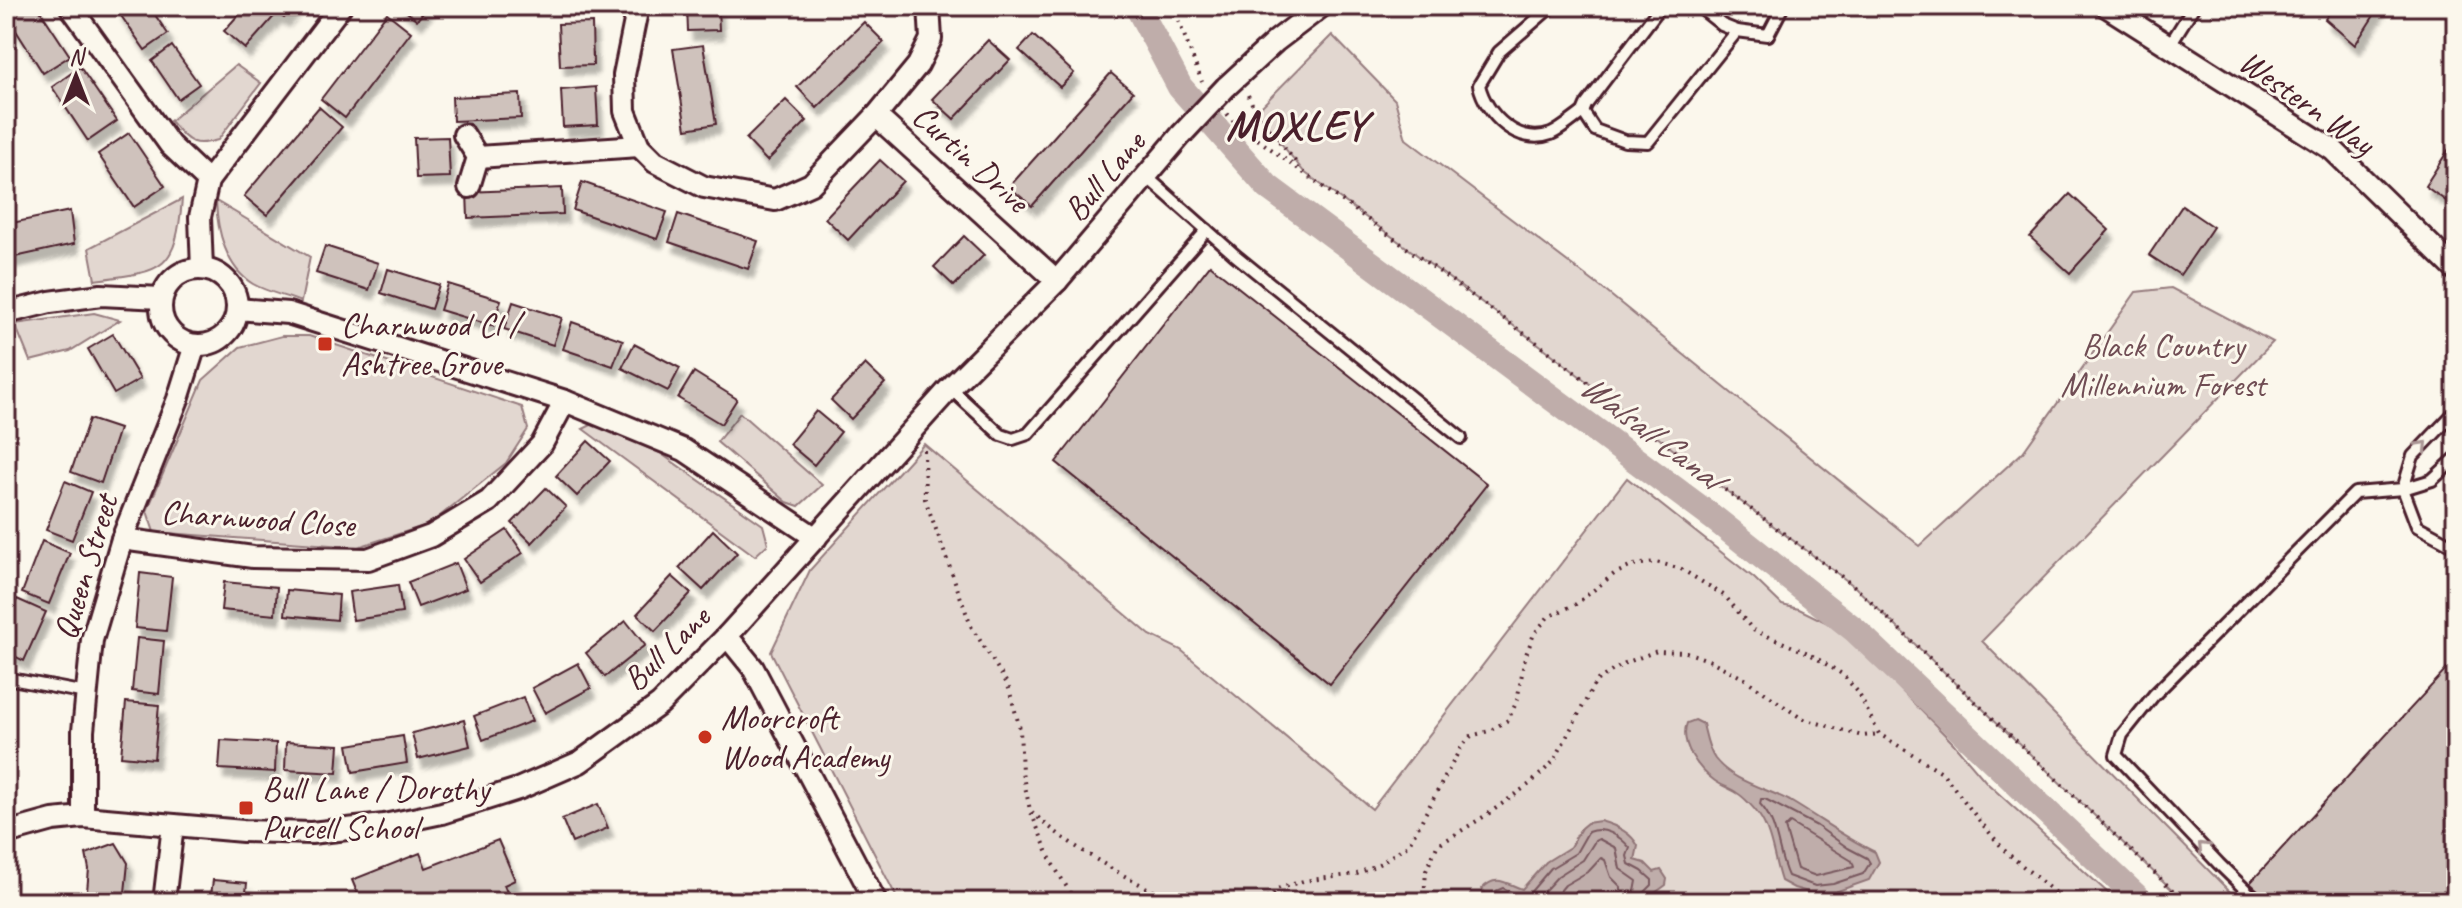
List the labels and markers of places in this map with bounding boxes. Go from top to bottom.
place label: Charnwood Cl / Ashtree Grove [341,303,526,385]
marker: Charnwood Cl / Ashtree Grove [316,335,334,353]
place label: Moorcroft Wood Academy [721,696,891,778]
marker: Moorcroft Wood Academy [696,728,714,746]
place label: Bull Lane / Dorothy Purcell School [262,767,491,849]
marker: Bull Lane / Dorothy Purcell School [237,799,255,817]

